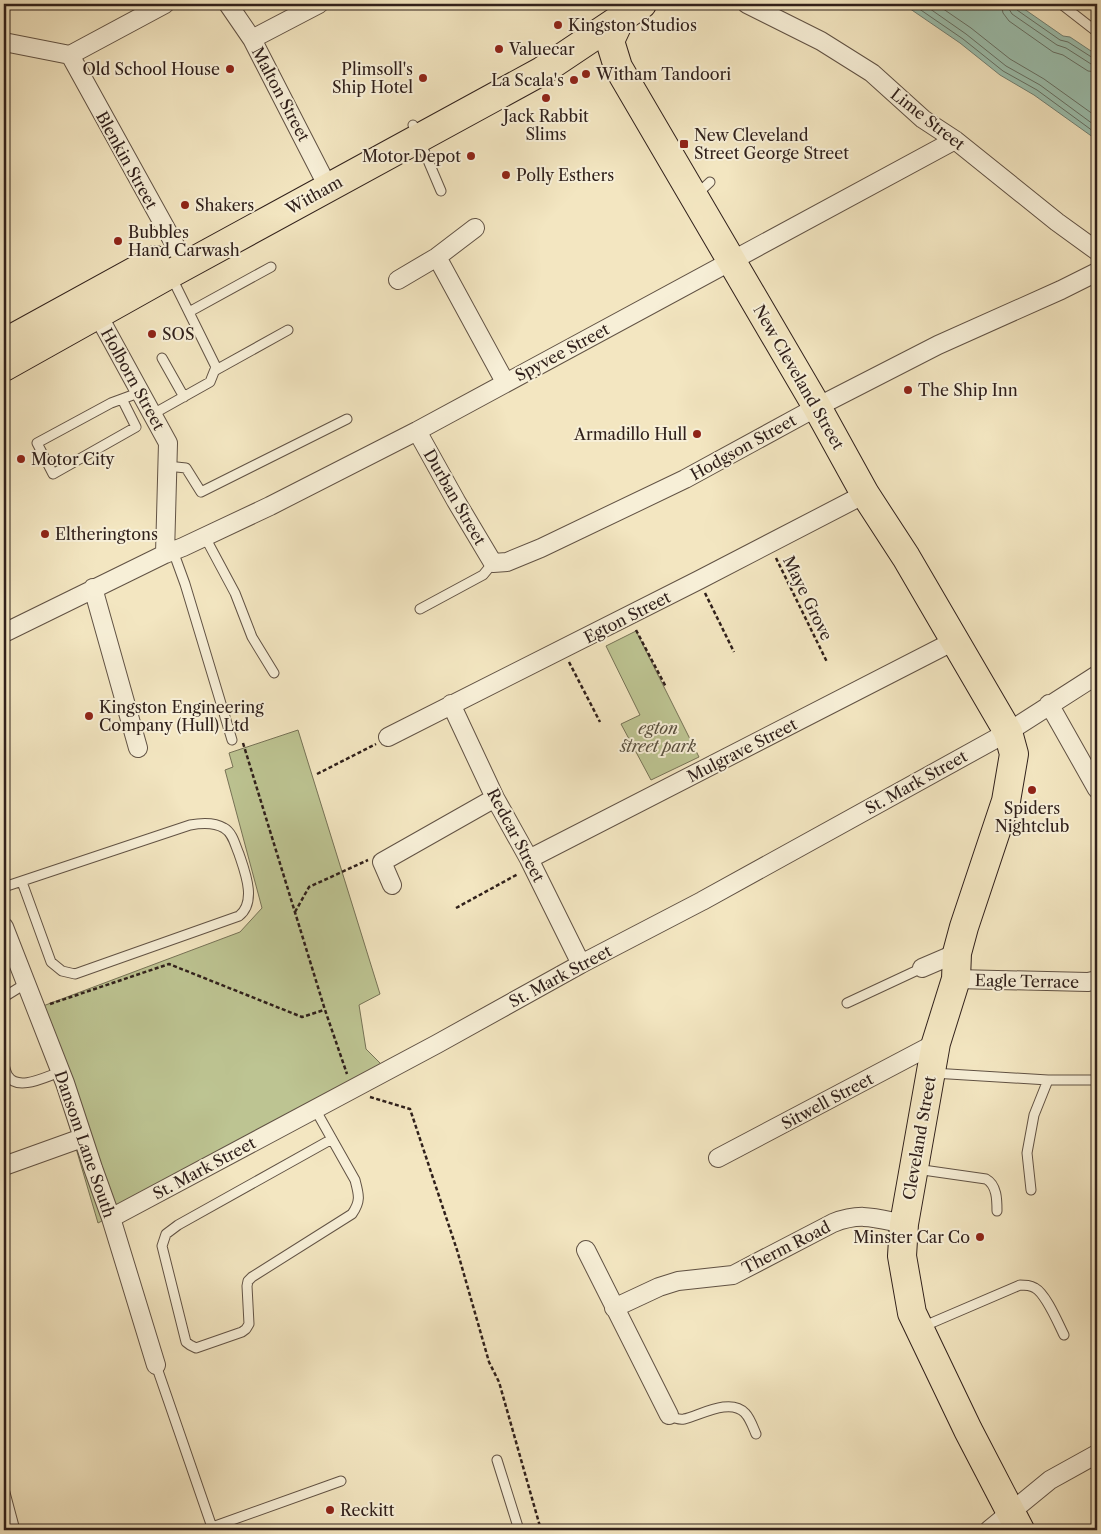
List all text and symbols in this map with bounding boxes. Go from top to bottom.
place label: Kingston Studios [568,15,697,35]
marker: Kingston Studios [552,19,564,31]
place label: Valuecar [508,39,575,59]
street label: Malton Street [248,43,314,145]
marker: Valuecar [493,43,505,55]
place label: Old School House [83,59,220,79]
place label: Plimsoll's Ship Hotel [332,59,413,97]
marker: Old School House [224,63,236,75]
place label: Witham Tandoori [595,64,731,84]
marker: Witham Tandoori [580,68,592,80]
place label: La Scala's [491,70,564,90]
marker: Plimsoll's Ship Hotel [417,72,429,84]
marker: La Scala's [568,74,580,86]
street label: Lime Street [887,84,969,154]
marker: Jack Rabbit Slims [540,92,552,104]
place label: Jack Rabbit Slims [500,106,589,144]
street label: Blenkin Street [92,108,162,213]
place label: New Cleveland Street George Street [694,125,849,163]
marker: New Cleveland Street George Street [678,138,690,150]
place label: Motor Depot [362,146,461,166]
marker: Motor Depot [465,150,477,162]
place label: Polly Esthers [516,165,614,185]
marker: Polly Esthers [500,169,512,181]
street label: Witham [281,171,346,219]
place label: Shakers [195,195,254,215]
marker: Shakers [179,199,191,211]
place label: Bubbles Hand Carwash [128,222,240,260]
marker: Bubbles Hand Carwash [112,235,124,247]
street label: New Cleveland Street [749,301,849,453]
street label: Spyvee Street [512,319,613,385]
street label: Holborn Street [97,324,169,434]
place label: SOS [162,324,194,344]
marker: SOS [146,328,158,340]
place label: The Ship Inn [918,380,1018,400]
marker: The Ship Inn [902,384,914,396]
street label: Hodgson Street [687,410,800,484]
place label: Armadillo Hull [573,424,687,444]
marker: Armadillo Hull [691,428,703,440]
street label: Durban Street [420,446,491,549]
place label: Motor City [31,449,116,469]
marker: Motor City [15,453,27,465]
place label: Eltheringtons [55,524,158,544]
marker: Eltheringtons [39,528,51,540]
street label: Maye Grove [779,552,837,644]
street label: Egton Street [580,586,674,647]
place label: Kingston Engineering Company (Hull) Ltd [99,697,264,735]
marker: Kingston Engineering Company (Hull) Ltd [83,710,95,722]
street label: Mulgrave Street [684,714,800,786]
park label: egton street park [619,718,697,756]
street label: St. Mark Street [862,746,971,818]
marker: Spiders Nightclub [1026,784,1038,796]
street label: Redcar Street [483,785,549,886]
place label: Spiders Nightclub [995,798,1069,836]
street label: St. Mark Street [505,940,615,1011]
street label: Eagle Terrace [975,970,1079,992]
street label: Dansom Lane South [50,1068,120,1220]
street label: Sitwell Street [778,1068,877,1134]
street label: Cleveland Street [898,1074,940,1202]
street label: St. Mark Street [149,1132,259,1203]
street label: Therm Road [738,1216,834,1278]
place label: Minster Car Co [853,1227,970,1247]
marker: Minster Car Co [974,1231,986,1243]
place label: Reckitt [340,1500,395,1520]
marker: Reckitt [324,1504,336,1516]

